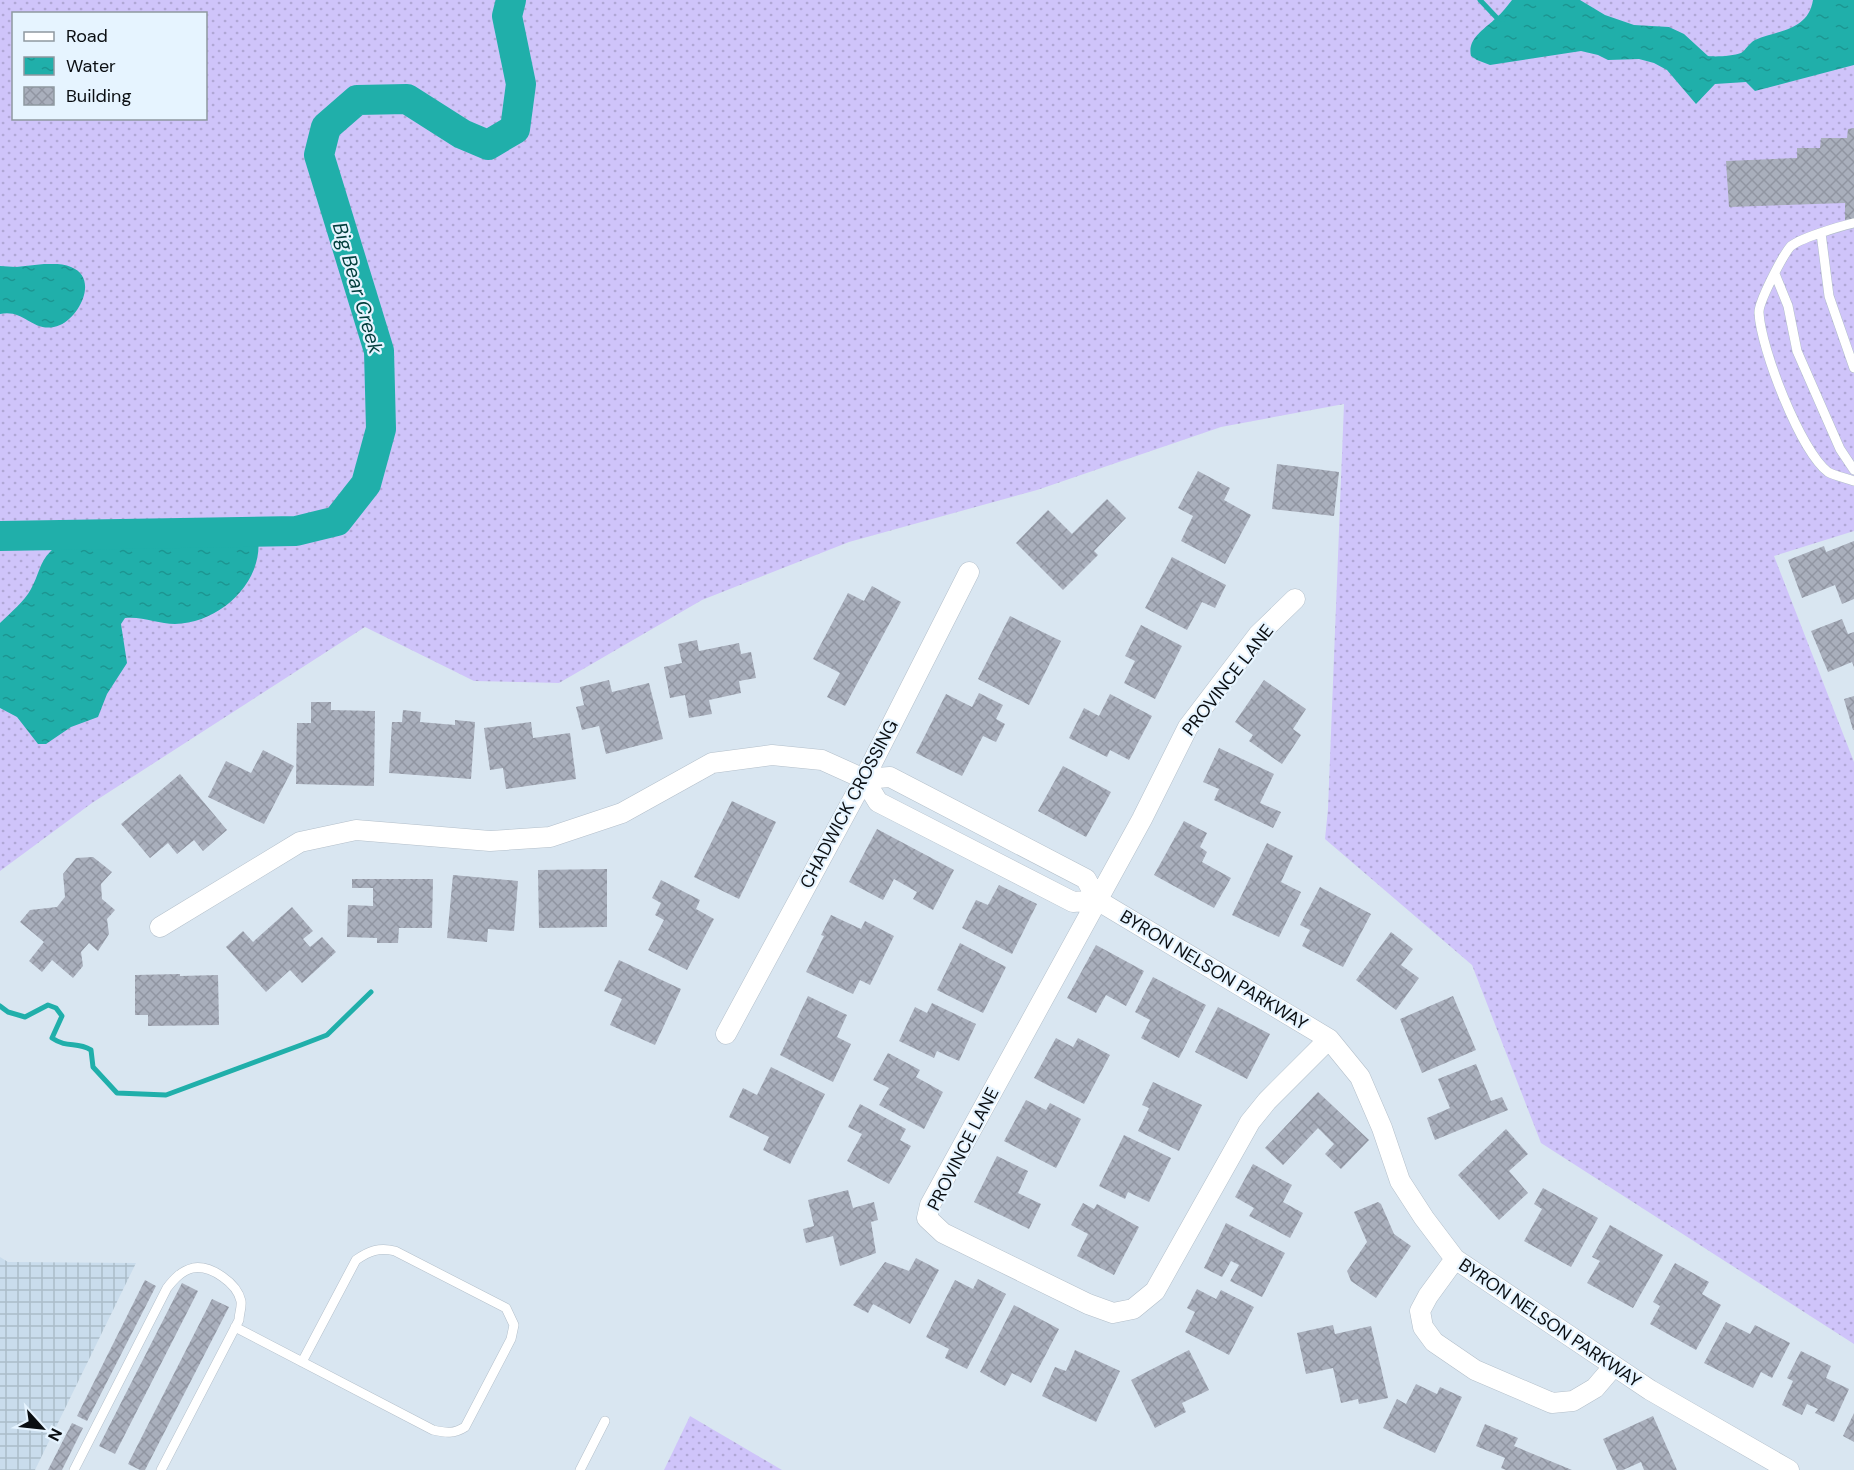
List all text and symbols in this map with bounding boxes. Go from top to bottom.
legend [12,12,207,120]
text: Road [66,24,108,48]
text: Water [66,54,116,78]
text: Building [66,84,131,108]
water label: Big Bear Creek [327,219,389,358]
street label: PROVINCE LANE [1177,619,1279,741]
street label: CHADWICK CROSSING [794,716,904,892]
street label: BYRON NELSON PARKWAY [1116,904,1313,1036]
street label: PROVINCE LANE [922,1083,1004,1215]
street label: BYRON NELSON PARKWAY [1454,1253,1646,1393]
north arrow [12,1398,72,1458]
text: N [43,1425,67,1445]

